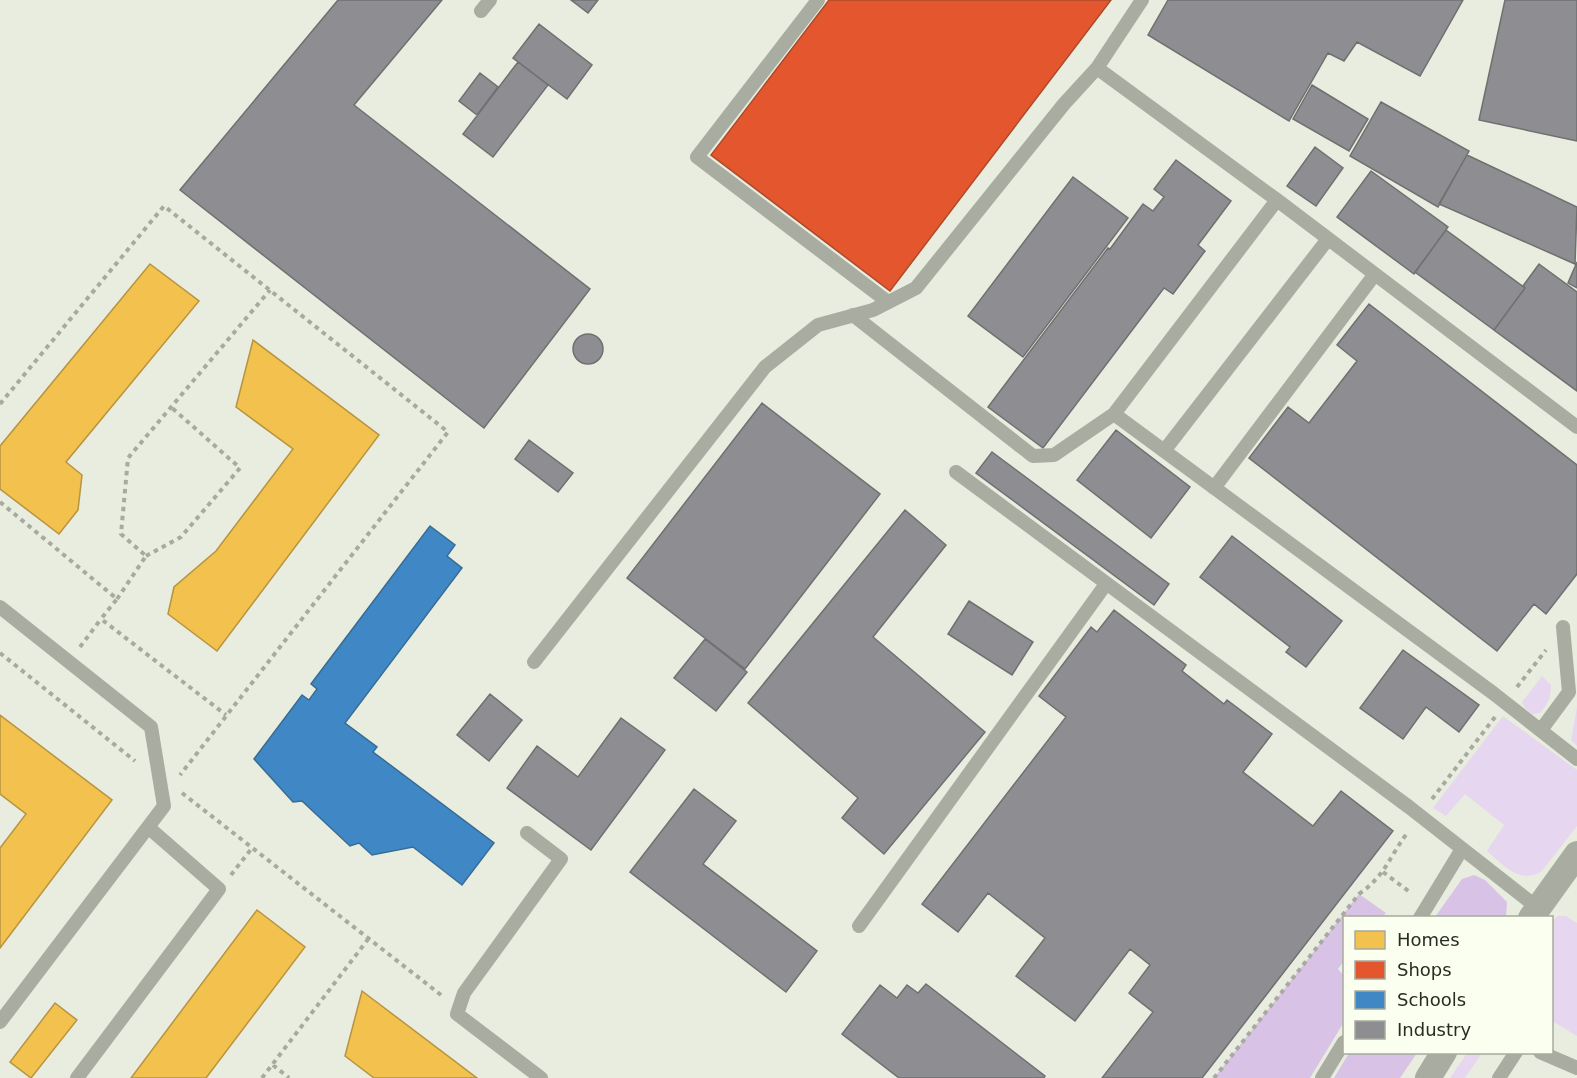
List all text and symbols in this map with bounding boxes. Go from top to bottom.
legend [1343,916,1553,1054]
text: Homes [1397,929,1460,950]
text: Shops [1397,959,1452,980]
text: Schools [1397,989,1466,1010]
text: Industry [1397,1019,1471,1040]

